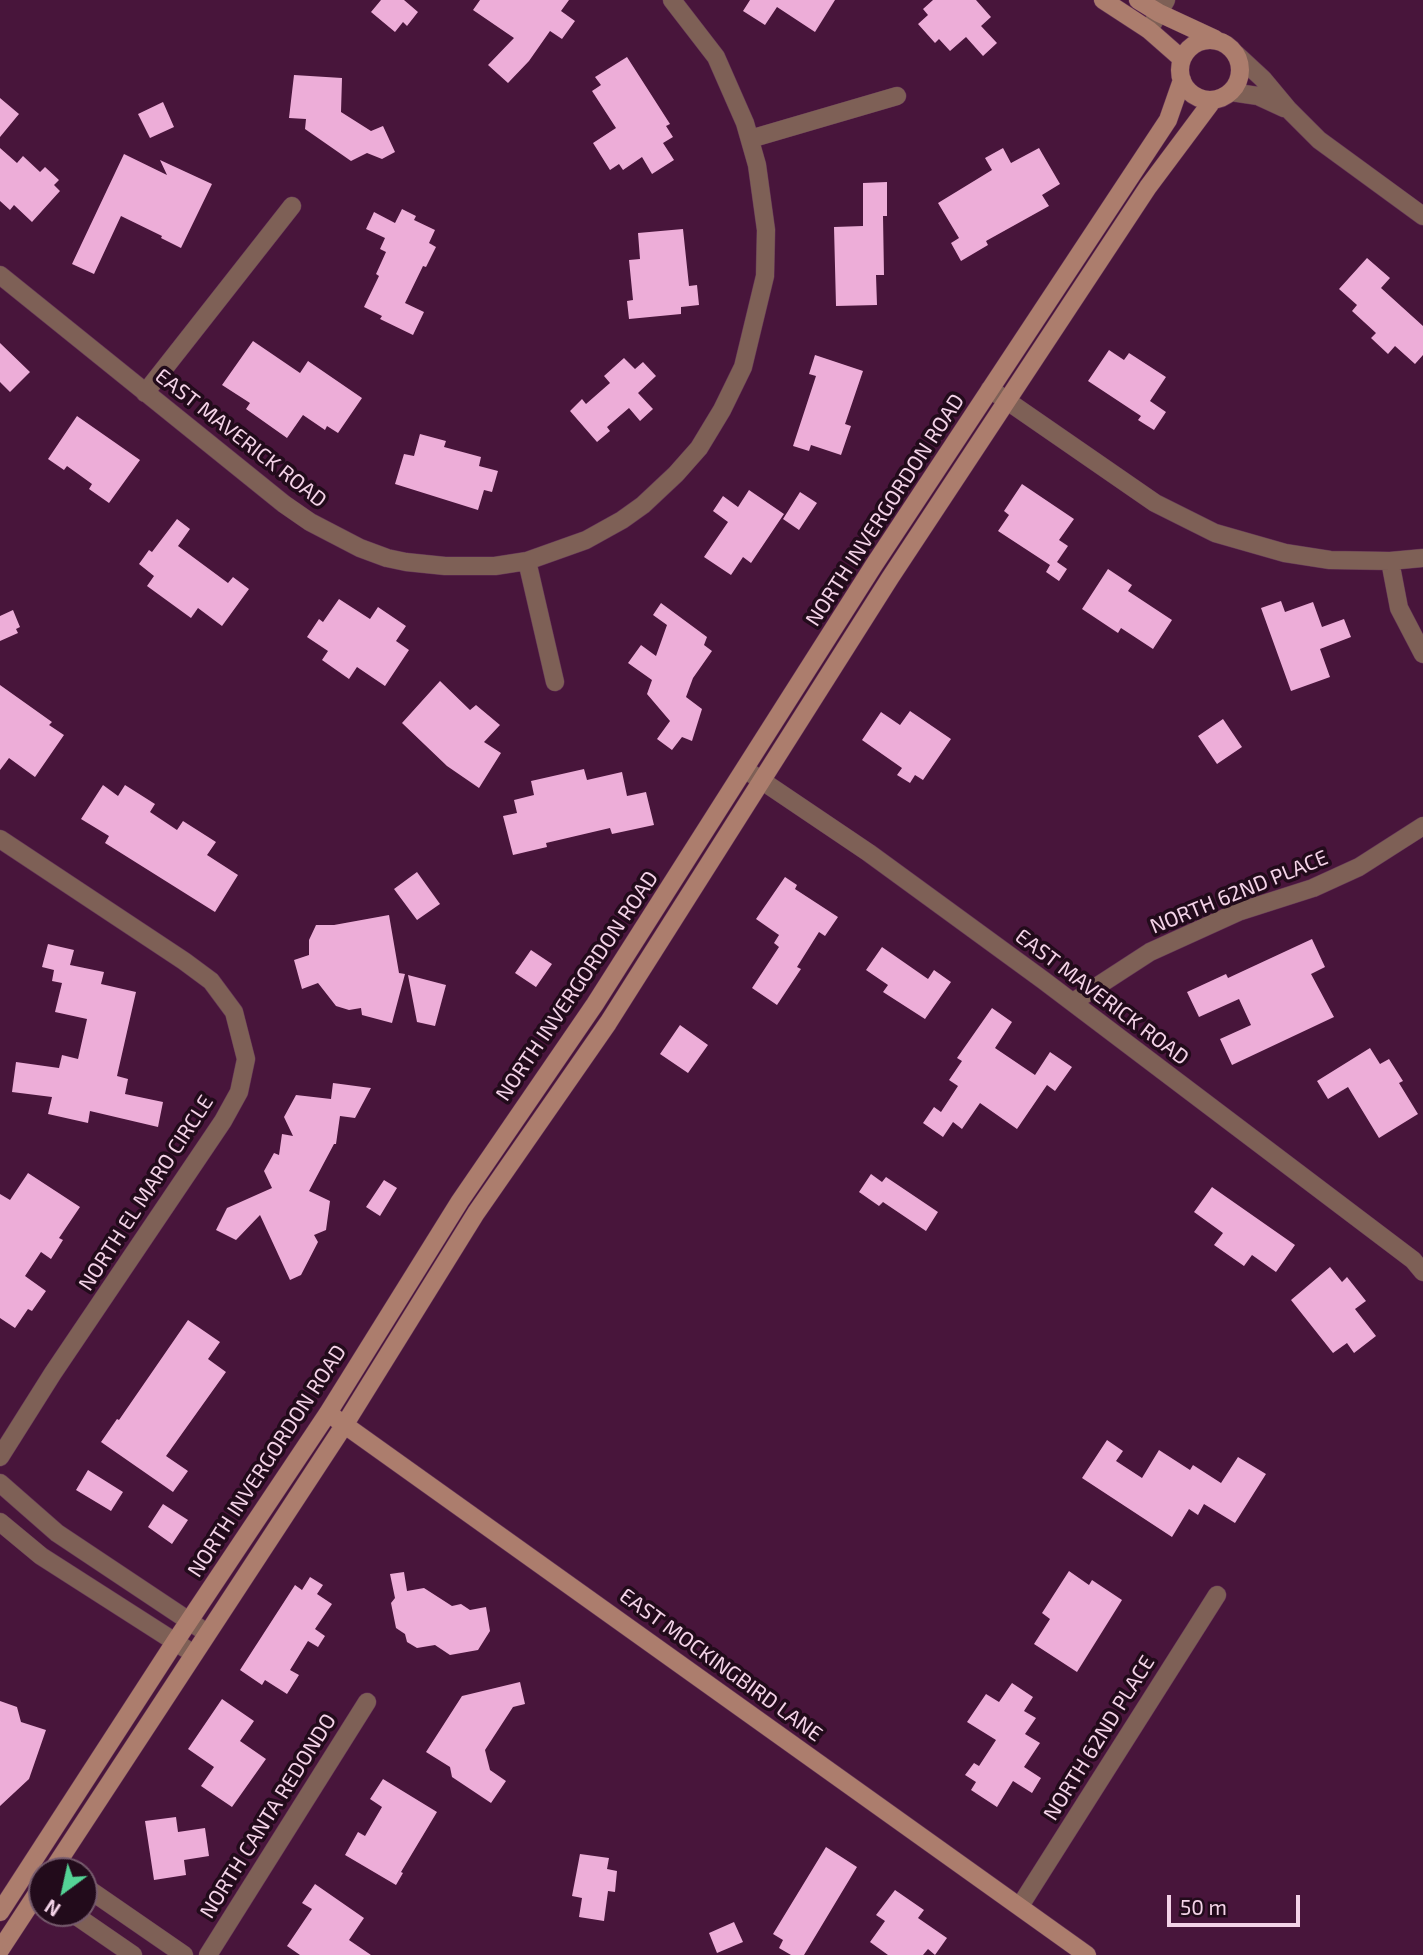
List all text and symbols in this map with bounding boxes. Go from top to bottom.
street label: EAST MAVERICK ROAD [150,363,332,513]
street label: NORTH INVERGORDON ROAD [800,389,970,631]
street label: NORTH 62ND PLACE [1146,845,1332,939]
street label: NORTH INVERGORDON ROAD [491,866,663,1106]
street label: EAST MAVERICK ROAD [1010,924,1194,1070]
street label: NORTH EL MARO CIRCLE [73,1091,219,1295]
street label: NORTH INVERGORDON ROAD [182,1340,352,1582]
street label: EAST MOCKINGBIRD LANE [615,1583,827,1747]
street label: NORTH 62ND PLACE [1038,1651,1160,1825]
street label: NORTH CANTA REDONDO [195,1709,341,1923]
north arrow [28,1857,98,1927]
scale bar [1171,1882,1304,1926]
text: 50 m [1180,1894,1227,1919]
text: N [40,1895,64,1922]

